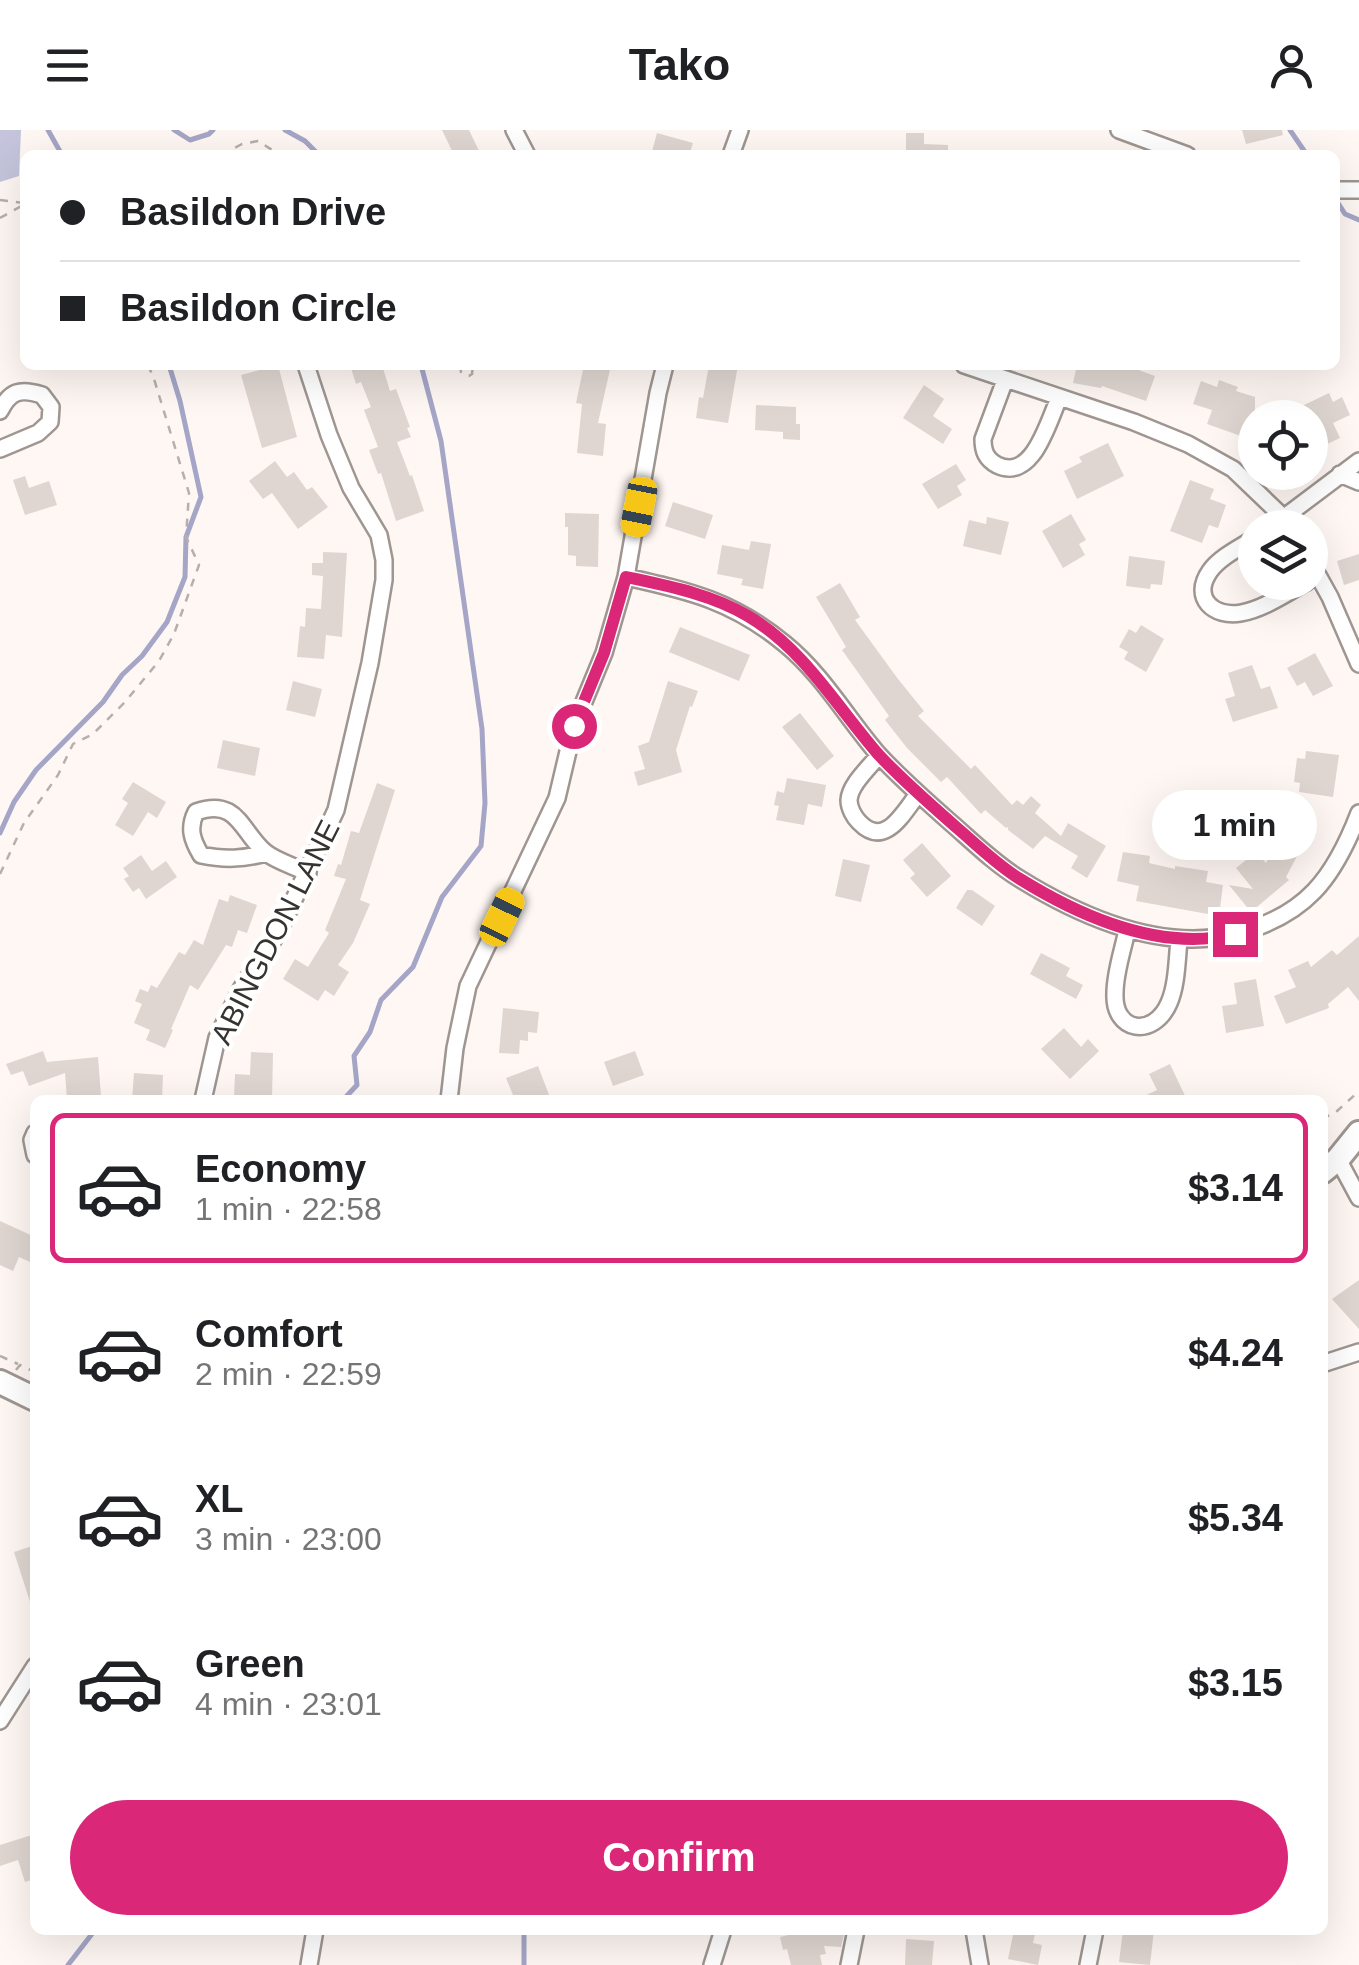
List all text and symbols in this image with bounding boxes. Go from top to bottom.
icon: menu [40,38,95,93]
icon: person [1264,38,1319,93]
text: Tako [629,39,730,90]
text: Basildon Drive [120,191,386,233]
text: Basildon Circle [120,287,397,329]
map controls [1238,400,1328,600]
button: locate [1238,400,1328,490]
car [619,475,659,539]
button: layers [1238,510,1328,600]
route start [552,704,597,749]
callout: 1 min [1152,789,1318,859]
text: 1 min [1193,807,1276,843]
street label: ABINGDON LANE [204,815,346,1049]
car [475,883,529,951]
route end [1213,912,1258,957]
icon: car [75,1143,165,1233]
text: Economy [195,1148,366,1190]
text: $3.14 [1188,1167,1283,1209]
text: 1 min · 22:58 [195,1191,382,1227]
icon: car [75,1308,165,1398]
text: Comfort [195,1313,343,1355]
text: $4.24 [1188,1332,1283,1374]
text: 2 min · 22:59 [195,1356,382,1392]
icon: car [75,1473,165,1563]
text: XL [195,1478,244,1520]
text: $5.34 [1188,1497,1283,1539]
text: 3 min · 23:00 [195,1521,382,1557]
icon: car [75,1638,165,1728]
text: Green [195,1643,305,1685]
text: $3.15 [1188,1662,1283,1704]
text: 4 min · 23:01 [195,1686,382,1722]
button: Confirm [70,1800,1288,1915]

